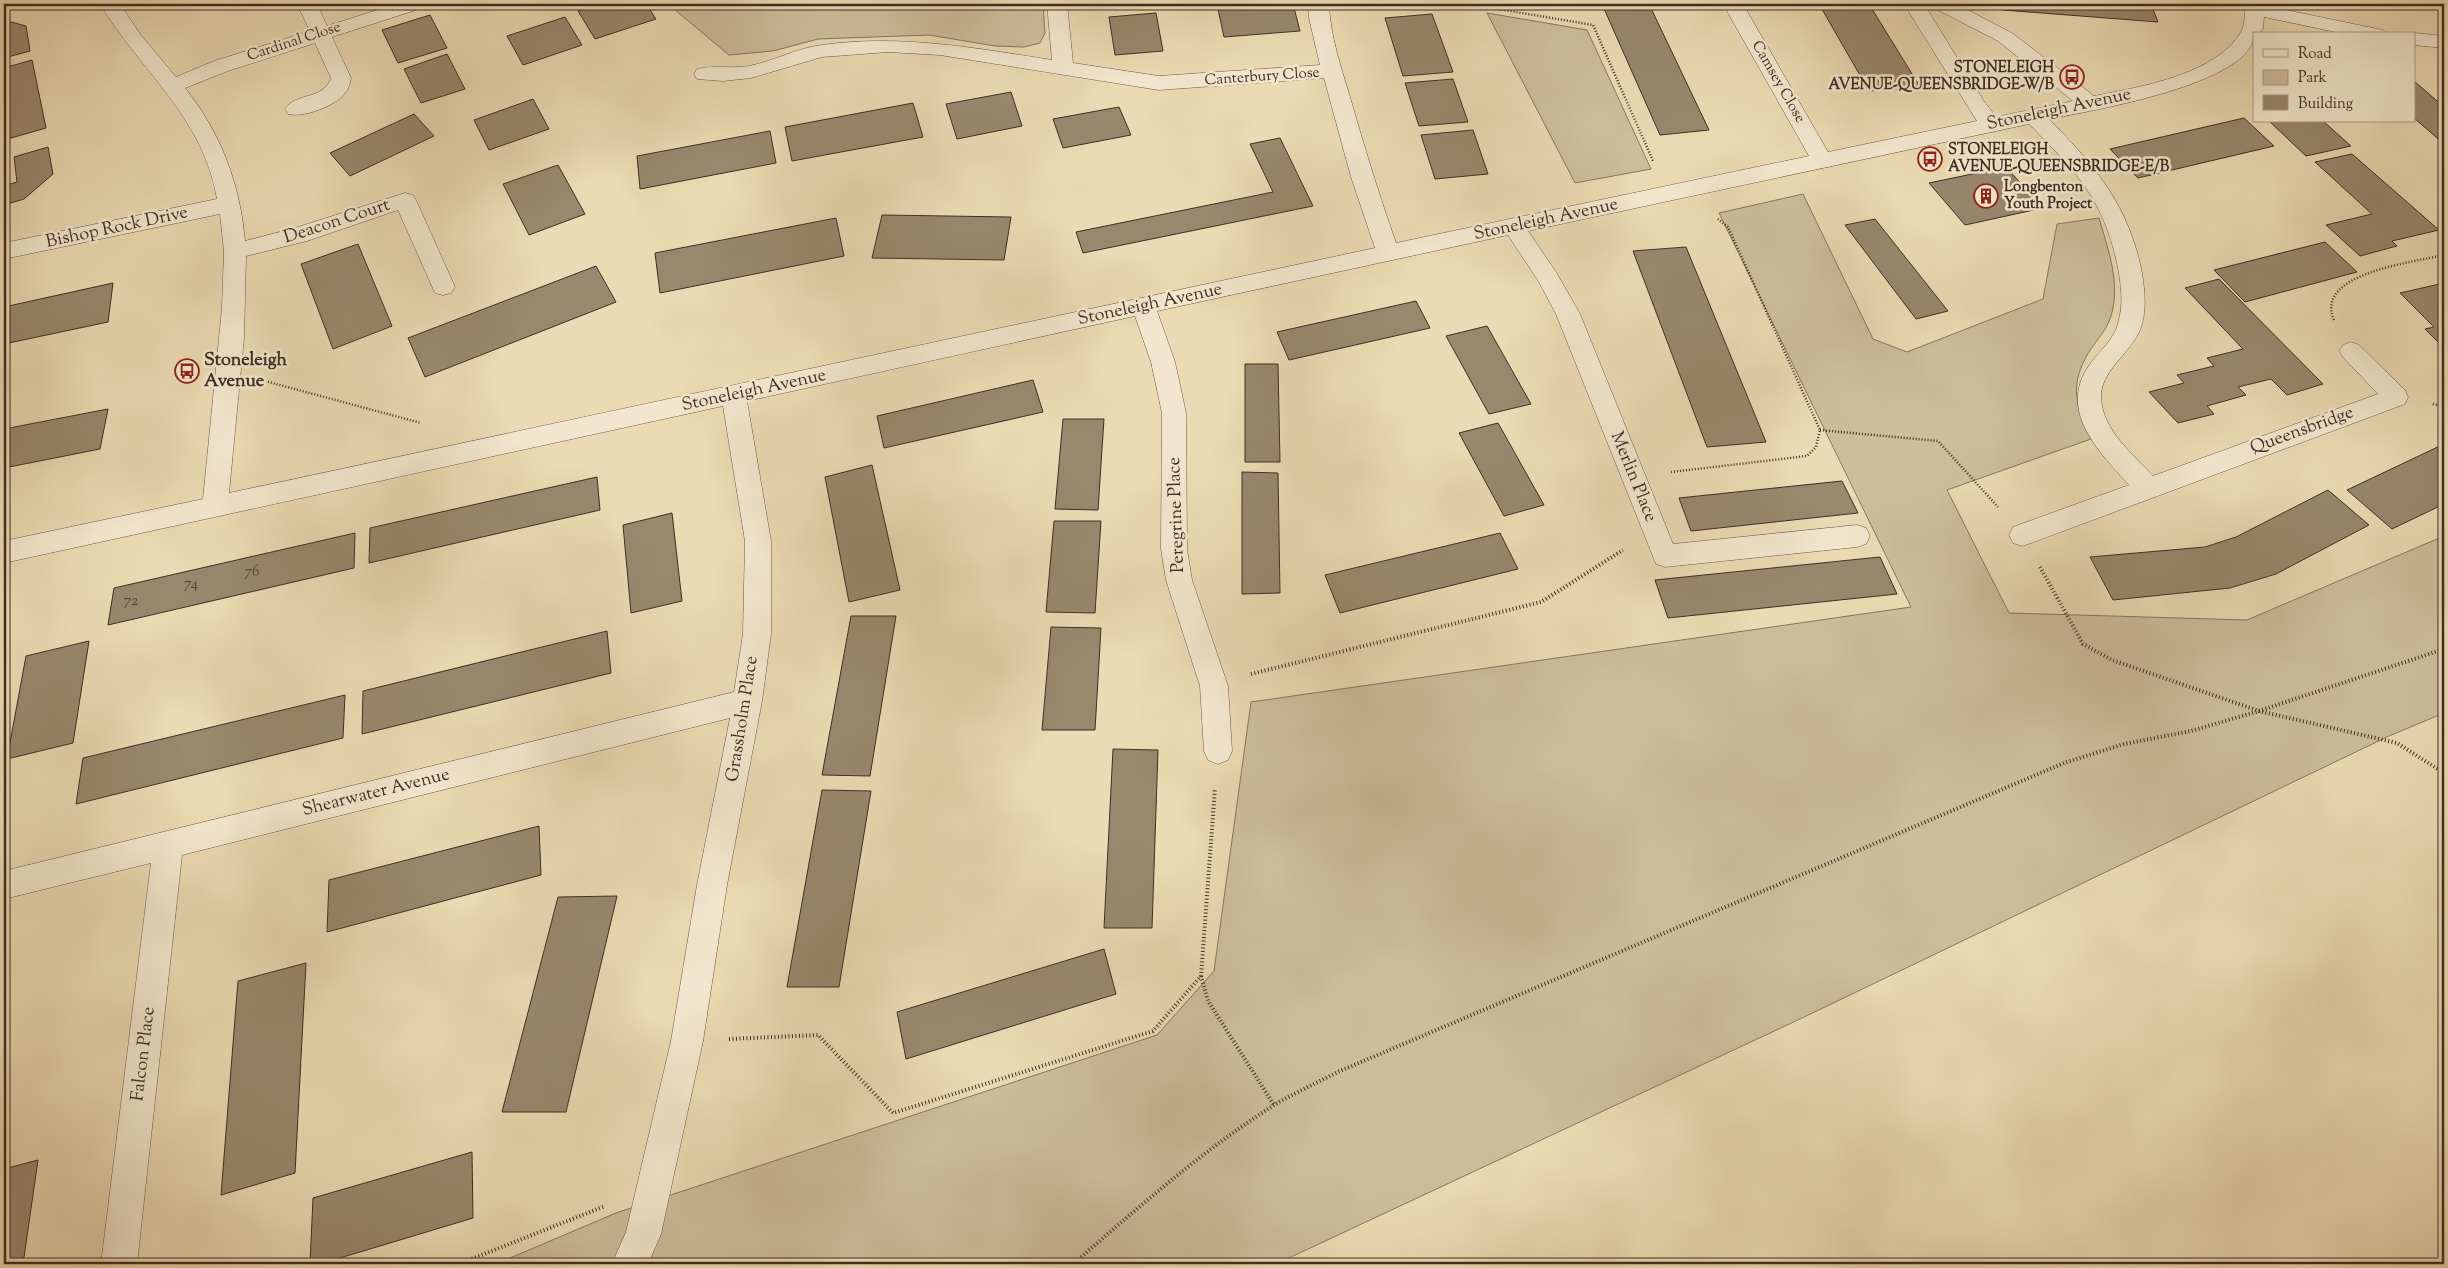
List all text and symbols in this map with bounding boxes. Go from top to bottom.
street label: Cardinal Close [244,17,344,67]
legend [2253,32,2416,122]
street label: Camsey Close [1746,37,1810,127]
text: Road [2298,44,2332,65]
place label: STONELEIGH AVENUE-QUEENSBRIDGE-W/B [1828,58,2055,96]
street label: Canterbury Close [1204,62,1320,92]
bus stop icon: STONELEIGH AVENUE-QUEENSBRIDGE-W/B [2059,64,2085,90]
text: Park [2298,68,2327,89]
street label: Stoneleigh Avenue [1984,82,2134,138]
text: Building [2298,94,2353,115]
place label: STONELEIGH AVENUE-QUEENSBRIDGE-E/B [1948,140,2170,178]
bus stop icon: STONELEIGH AVENUE-QUEENSBRIDGE-E/B [1917,146,1943,172]
place label: Longbenton Youth Project [2004,177,2093,215]
building icon: Longbenton Youth Project [1973,183,1999,209]
street label: Stoneleigh Avenue [1471,192,1621,248]
street label: Deacon Court [281,193,393,251]
street label: Bishop Rock Drive [44,200,190,256]
street label: Stoneleigh Avenue [1075,277,1225,333]
place label: Stoneleigh Avenue [204,348,288,395]
bus stop icon: Stoneleigh Avenue [174,358,200,384]
street label: Stoneleigh Avenue [679,363,829,419]
street label: Queensbridge [2247,400,2357,462]
street label: Merlin Place [1603,428,1663,526]
street label: Peregrine Place [1162,457,1192,573]
house number: 76 [245,562,259,583]
house number: 74 [184,574,198,595]
house number: 72 [124,591,138,612]
street label: Grassholm Place [720,654,766,784]
street label: Shearwater Avenue [300,762,452,824]
street label: Falcon Place [125,1005,163,1103]

